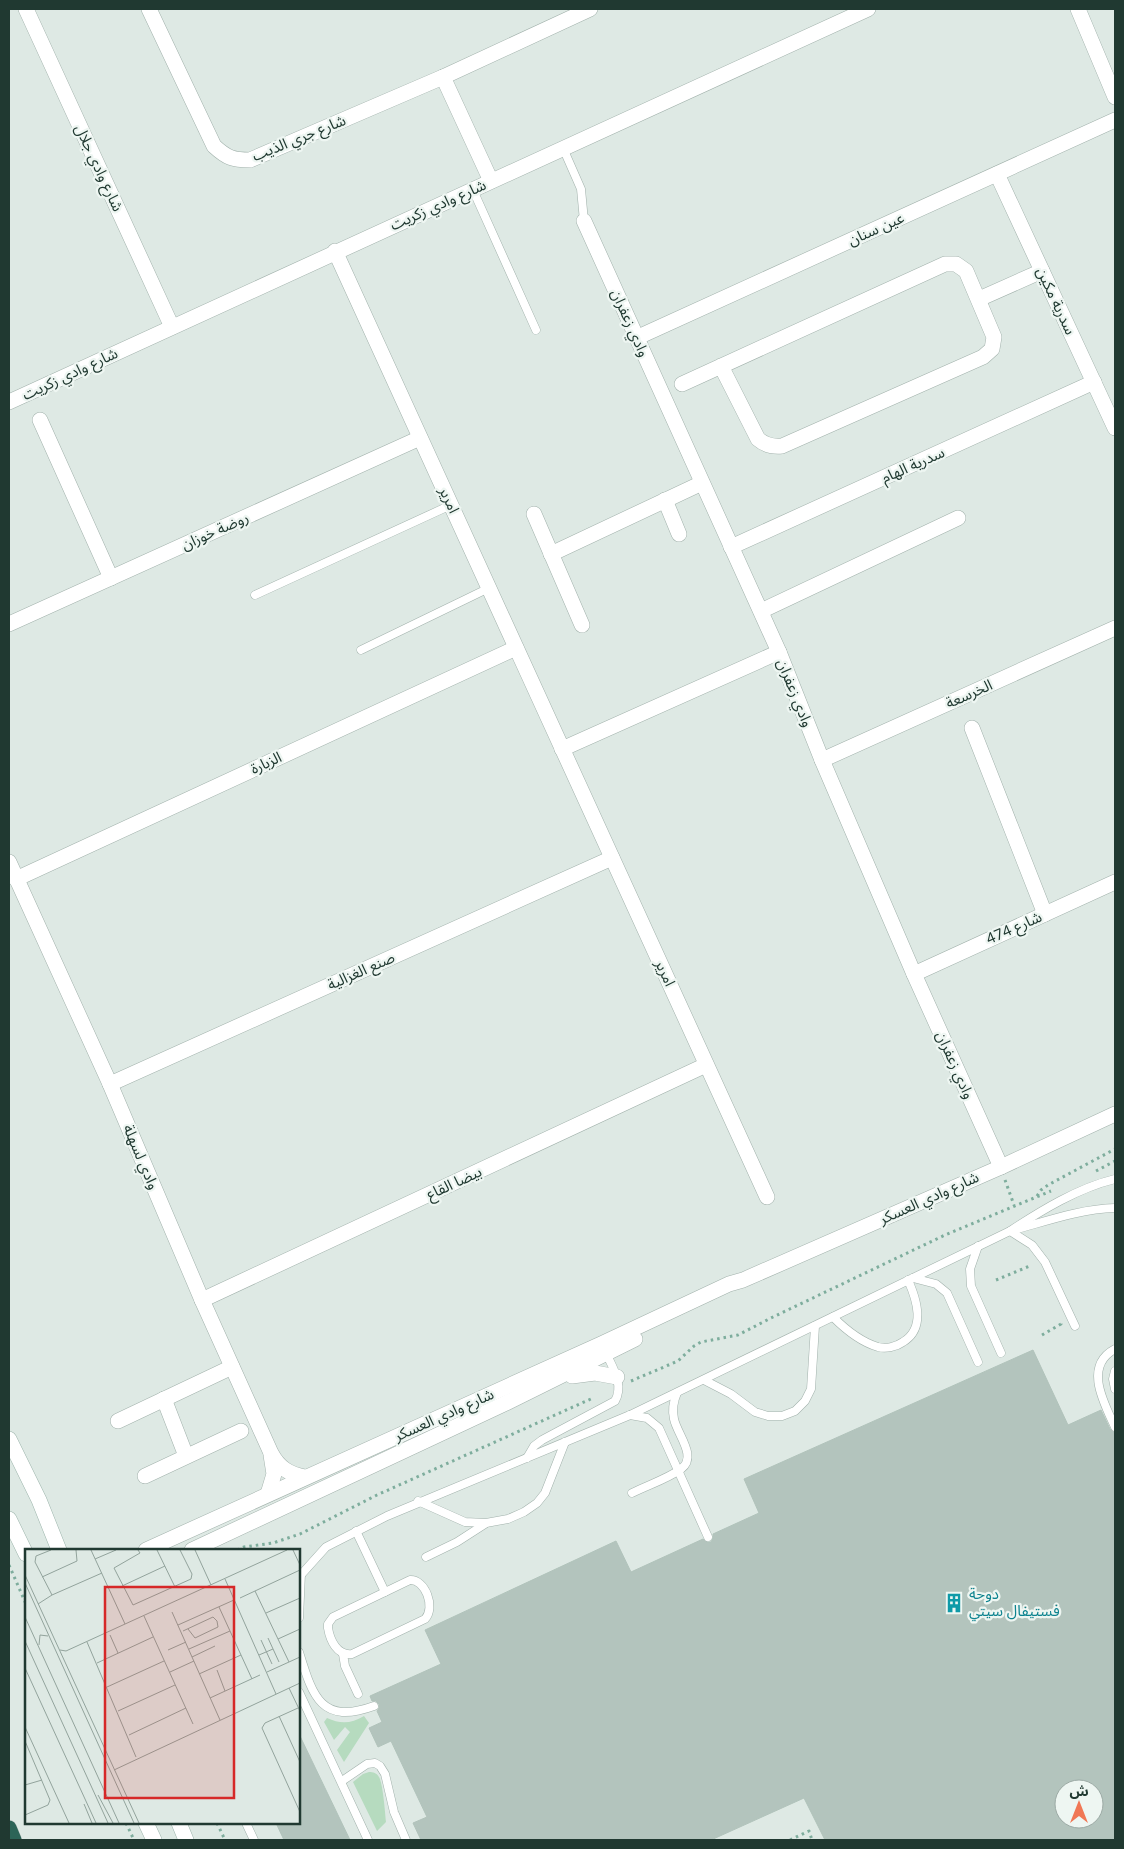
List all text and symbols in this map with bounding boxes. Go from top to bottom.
street label: شارع جري الذيب [249,110,350,168]
street label: شارع وادي جلال [68,121,128,216]
street label: شارع وادي زكريت [387,175,490,237]
street label: عين سنان [845,208,907,249]
street label: سدرية مكين [1033,264,1080,338]
street label: وادي زعفران [605,286,654,361]
street label: شارع وادي زكريت [19,343,122,407]
street label: سدرية الهام [878,442,948,489]
street label: امرير [435,482,464,516]
street label: روضة خوزان [178,507,251,554]
street label: وادي زعفران [771,656,818,731]
street label: الخرسعة [942,675,995,712]
street label: الزبارة [247,747,284,778]
street label: شارع 474 [983,907,1046,951]
street label: صنع الغزالية [324,947,399,997]
street label: امرير [651,955,680,989]
street label: وادي زعفران [930,1028,979,1103]
street label: وادي لسهلة [117,1121,164,1193]
street label: بيضا القاع [423,1161,486,1206]
street label: شارع وادي العسكر [875,1167,983,1231]
street label: شارع وادي العسكر [390,1384,498,1448]
inset map [25,1549,300,1824]
place label: دوحة فستيفال سيتي [969,1584,1060,1622]
building icon: دوحة فستيفال سيتي [943,1592,965,1614]
north arrow [1054,1779,1104,1829]
text: ش [1069,1782,1089,1799]

